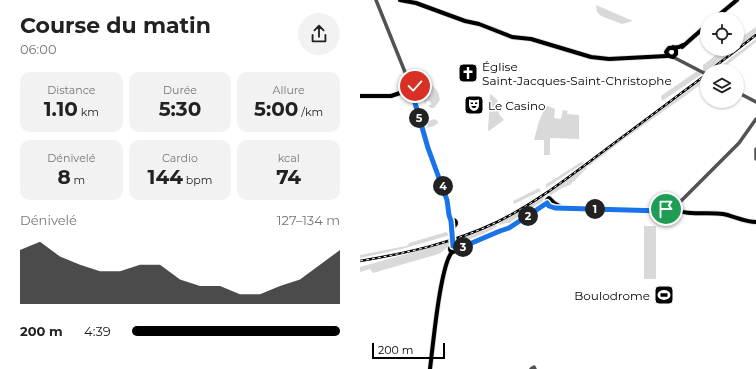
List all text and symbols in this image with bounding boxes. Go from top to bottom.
text: Course du matin [20,12,211,39]
map controls [700,12,744,108]
button: locate [700,12,744,56]
button: share [298,13,340,55]
text: 06:00 [20,41,57,57]
place label: Église Saint-Jacques-Saint-Christophe [482,59,672,88]
church icon: Église Saint-Jacques-Saint-Christophe [457,62,479,84]
button: layers [700,64,744,108]
pin [398,69,432,103]
icon: check [404,75,426,97]
text: Distance [47,83,95,97]
text: Durée [163,83,197,97]
text: Allure [273,83,305,97]
theatre icon: Le Casino [463,94,485,116]
text: 1.10 [44,97,78,121]
text: 5:30 [159,97,201,121]
text: 5:00 [254,97,298,121]
place label: Le Casino [488,98,546,113]
text: km [78,105,99,119]
text: /km [298,105,323,119]
pin: 5 [409,108,429,128]
text: 5 [416,111,422,125]
text: Dénivelé [47,151,95,165]
text: Cardio [162,151,198,165]
text: kcal [278,151,300,165]
text: 8 [57,165,71,189]
text: 144 [148,165,183,189]
text: 74 [276,165,301,189]
text: m [71,173,85,187]
text: bpm [183,173,212,187]
pin: 4 [433,176,453,196]
text: 4 [439,179,447,193]
pin [649,192,683,226]
icon: arrive [655,198,677,220]
pin: 1 [585,199,605,219]
text: 1 [593,202,597,216]
pin: 2 [518,206,538,226]
text: 2 [525,209,531,223]
text: Dénivelé [20,212,77,228]
text: 127–134 m [277,212,340,228]
pin: 3 [453,237,473,257]
text: 3 [460,240,466,254]
sports icon: Boulodrome [653,284,675,306]
place label: Boulodrome [574,288,650,303]
text: 200 m [20,323,63,339]
text: 4:39 [84,323,111,339]
scale bar [372,341,445,360]
text: 200 m [378,343,413,357]

